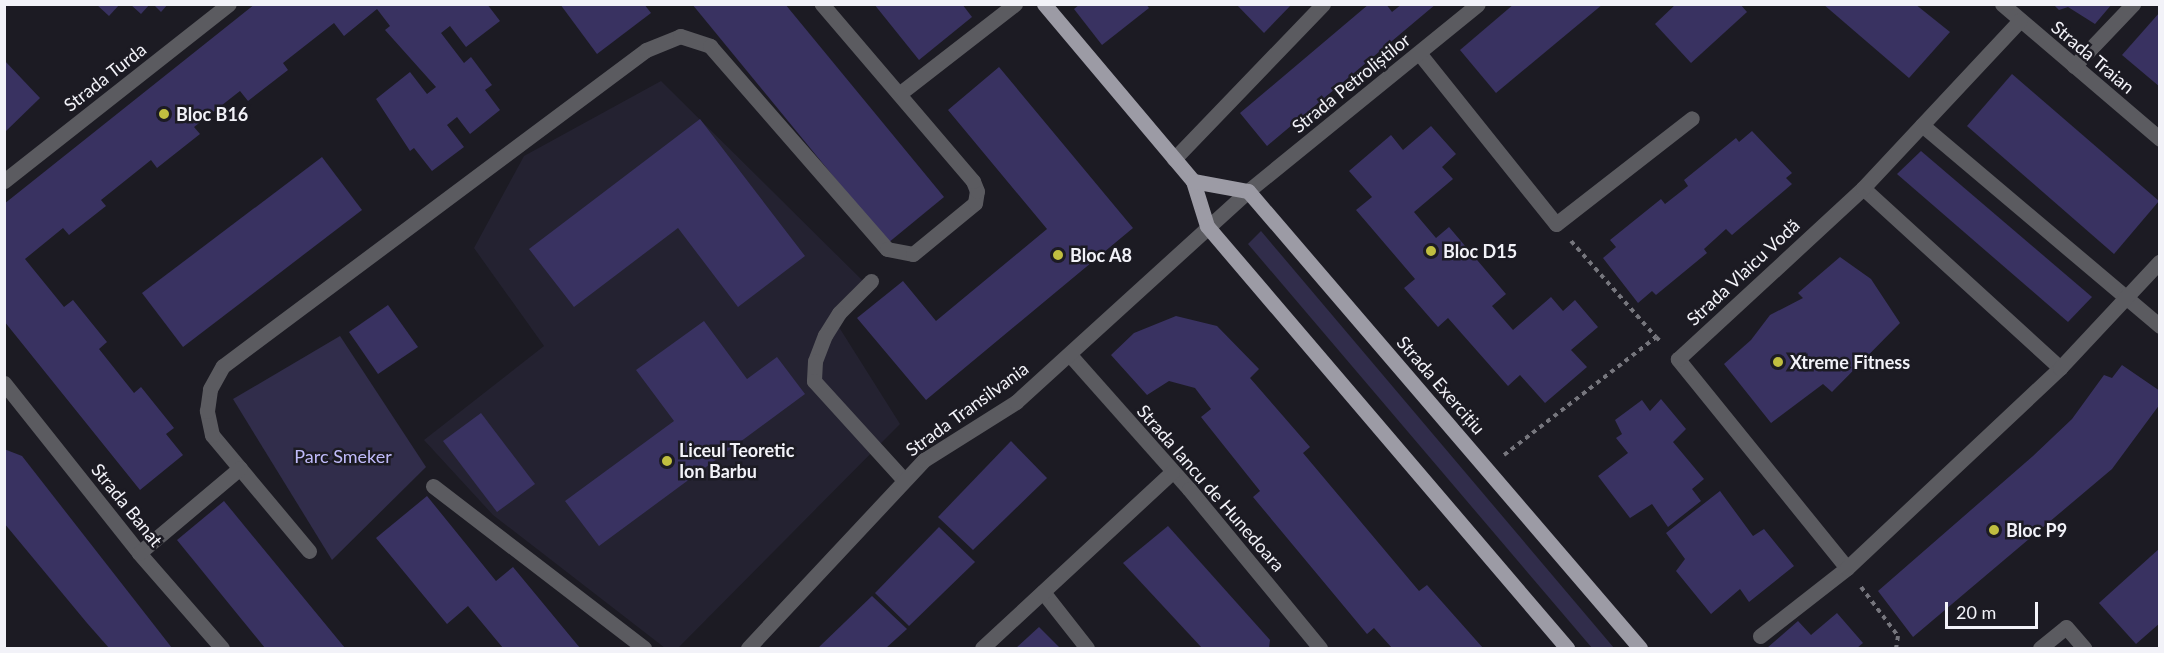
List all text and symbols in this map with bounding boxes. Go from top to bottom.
street label: Strada Traian [2047,16,2139,98]
street label: Strada Petroliștilor [1288,29,1414,137]
street label: Strada Turda [59,38,151,116]
place label: Bloc B16 [176,103,248,125]
marker: Bloc B16 [157,107,171,121]
street label: Strada Vlaicu Vodă [1682,214,1804,330]
place label: Bloc D15 [1443,240,1517,262]
place label: Bloc A8 [1070,244,1133,266]
marker: Bloc D15 [1424,244,1438,258]
marker: Bloc A8 [1051,248,1065,262]
street label: Strada Exercițiu [1392,331,1490,439]
place label: Xtreme Fitness [1790,351,1910,373]
marker: Xtreme Fitness [1771,355,1785,369]
street label: Strada Transilvania [901,357,1033,461]
street label: Strada Iancu de Hunedoara [1133,400,1289,576]
place label: Liceul Teoretic Ion Barbu [679,440,795,482]
park label: Parc Smeker [294,445,392,467]
marker: Liceul Teoretic Ion Barbu [660,454,674,468]
street label: Strada Banat [87,459,167,551]
place label: Bloc P9 [2006,519,2067,541]
marker: Bloc P9 [1987,523,2001,537]
scale bar [1948,590,2041,628]
text: 20 m [1956,601,1996,623]

